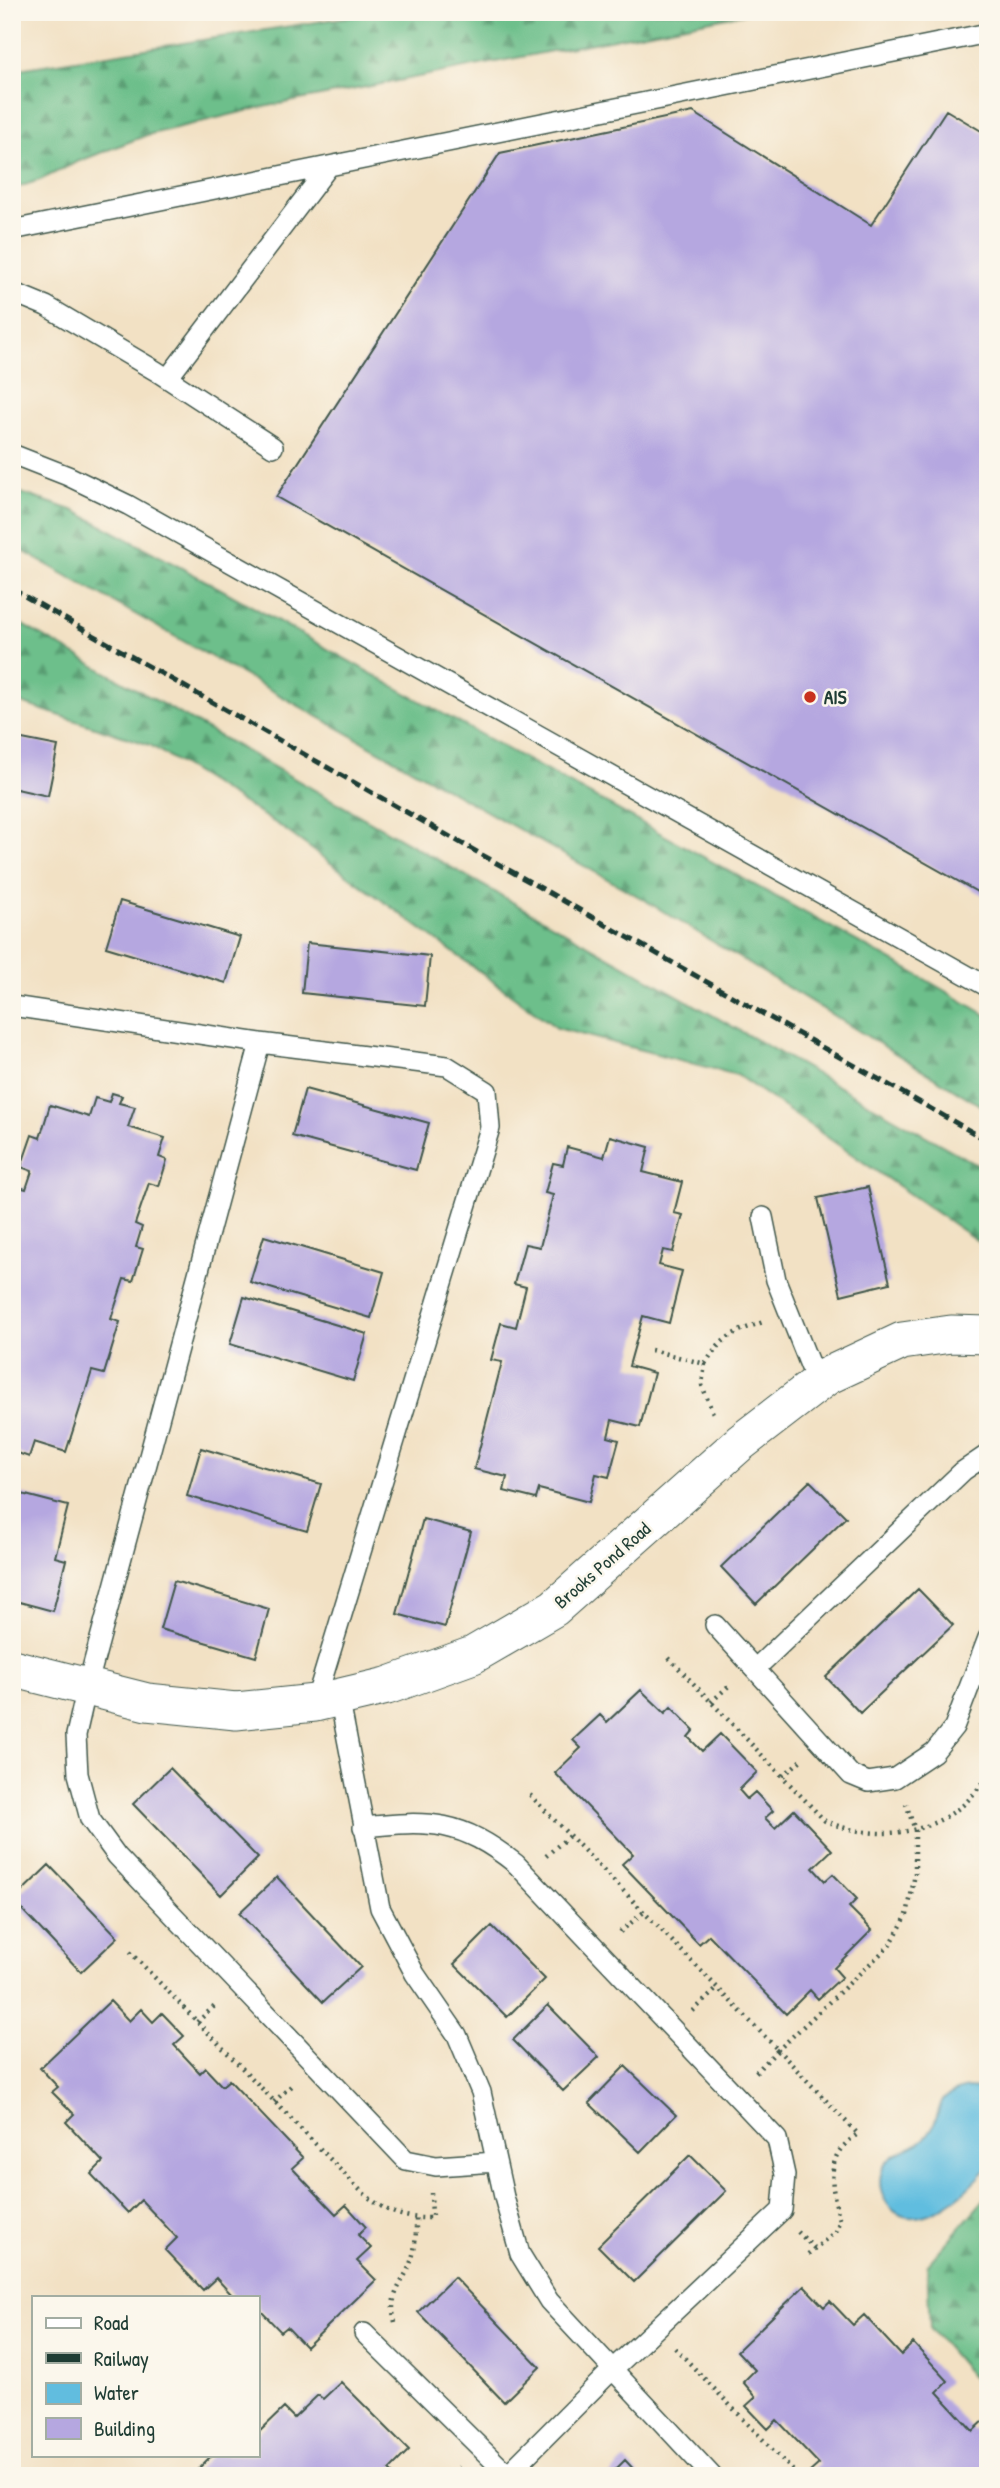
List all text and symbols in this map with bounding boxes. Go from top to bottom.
place label: AIS [824,684,847,710]
marker: AIS [802,689,818,705]
street label: Brooks Pond Road [548,1515,656,1614]
legend [32,2296,259,2456]
text: Road [94,2308,128,2337]
text: Railway [94,2344,149,2373]
text: Water [94,2378,139,2407]
text: Building [94,2414,155,2443]

